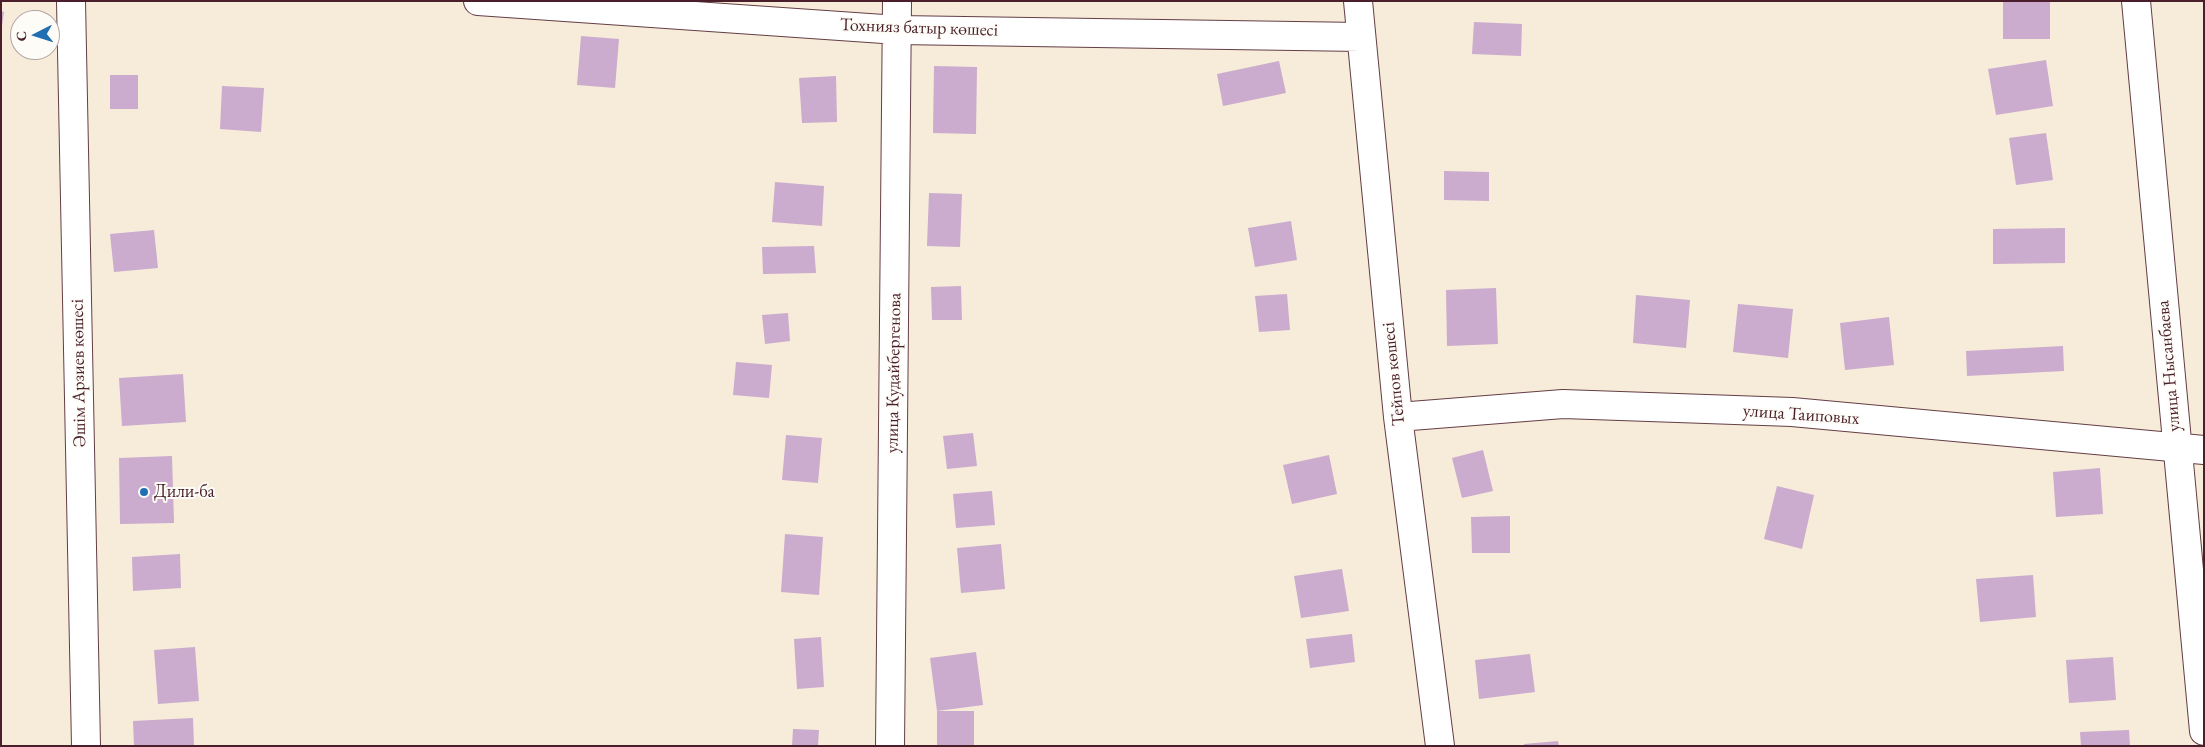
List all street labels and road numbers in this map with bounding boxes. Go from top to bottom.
street label: Тохнияз батыр көшесі [839,14,999,42]
street label: улица Кудайбергенова [882,293,906,453]
street label: Әшім Арзиев көшесі [67,299,91,447]
street label: улица Нысанбаева [2152,299,2186,433]
street label: Тейпов көшесі [1378,321,1410,427]
street label: улица Таиповых [1742,400,1860,430]

